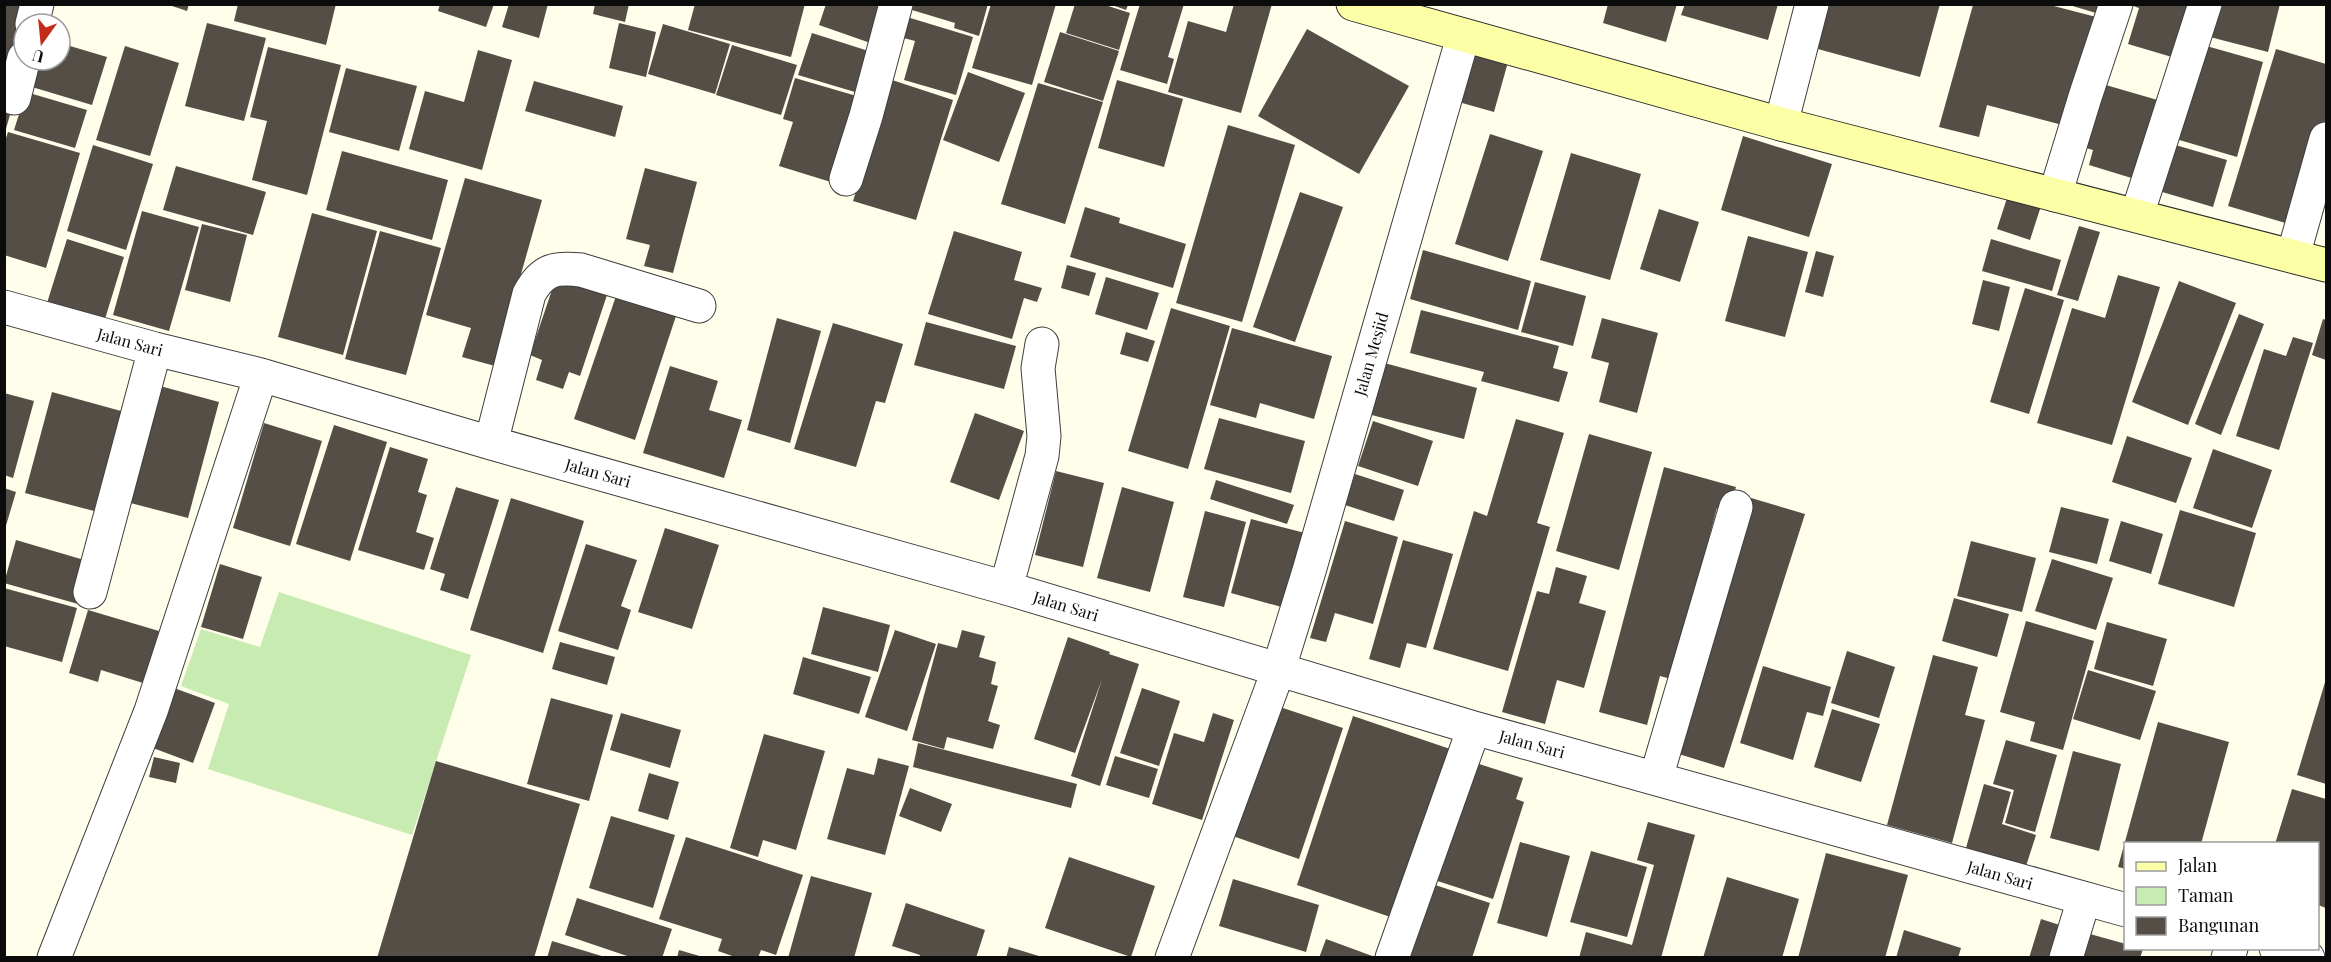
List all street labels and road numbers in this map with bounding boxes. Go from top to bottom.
street label: Jalan Mesjid [1348,310,1392,399]
street label: Jalan Sari [94,322,166,360]
street label: Jalan Sari [562,453,634,492]
street label: Jalan Sari [1030,585,1102,625]
street label: Jalan Sari [1496,724,1568,762]
street label: Jalan Sari [1964,855,2036,894]

